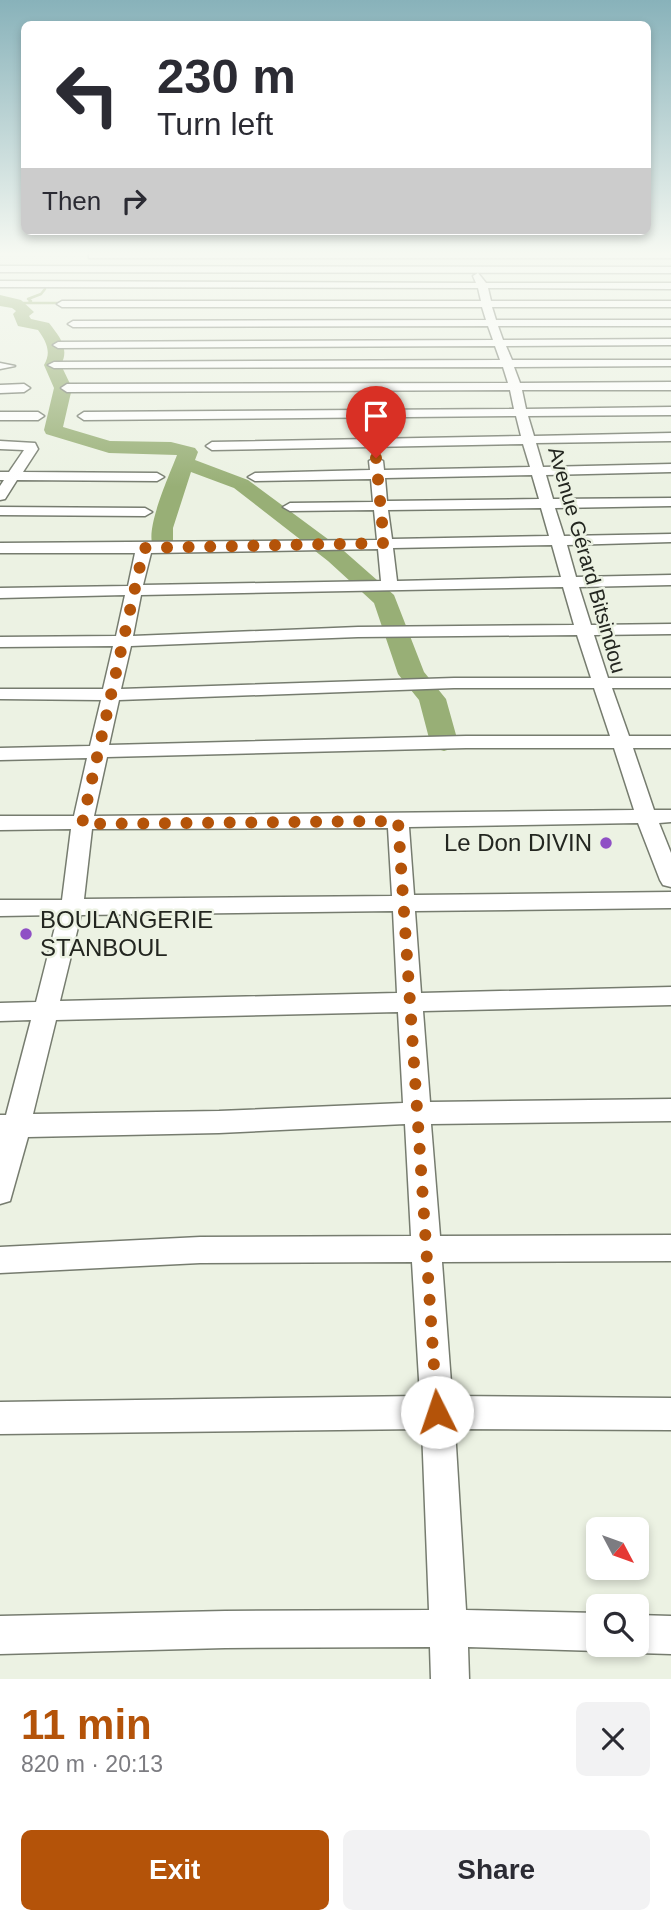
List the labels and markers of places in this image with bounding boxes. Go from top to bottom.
pin [346,386,406,458]
place label: Le Don DIVIN [444,829,592,856]
marker: Le Don DIVIN [598,835,614,851]
place label: BOULANGERIE STANBOUL [40,906,213,961]
marker: BOULANGERIE STANBOUL [18,926,34,942]

